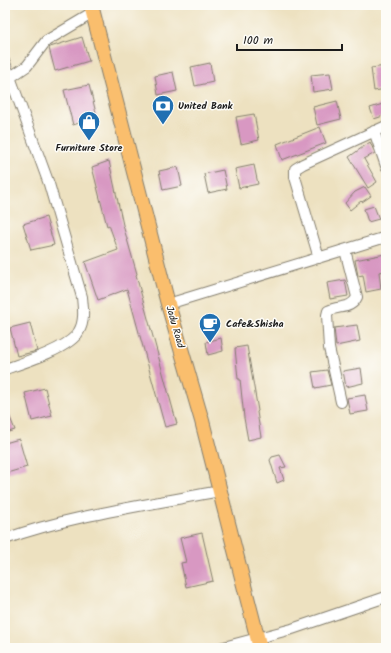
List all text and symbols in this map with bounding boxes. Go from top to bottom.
scale bar [237,26,342,52]
text: 100 m [243,31,274,50]
bank icon: United Bank [150,93,176,126]
place label: United Bank [178,98,234,114]
shop icon: Furniture Store [76,109,102,142]
place label: Furniture Store [56,140,123,156]
street label: Jadu Road [161,304,189,351]
cafe icon: Cafe&Shisha [197,311,223,344]
place label: Cafe&Shisha [226,316,284,332]

